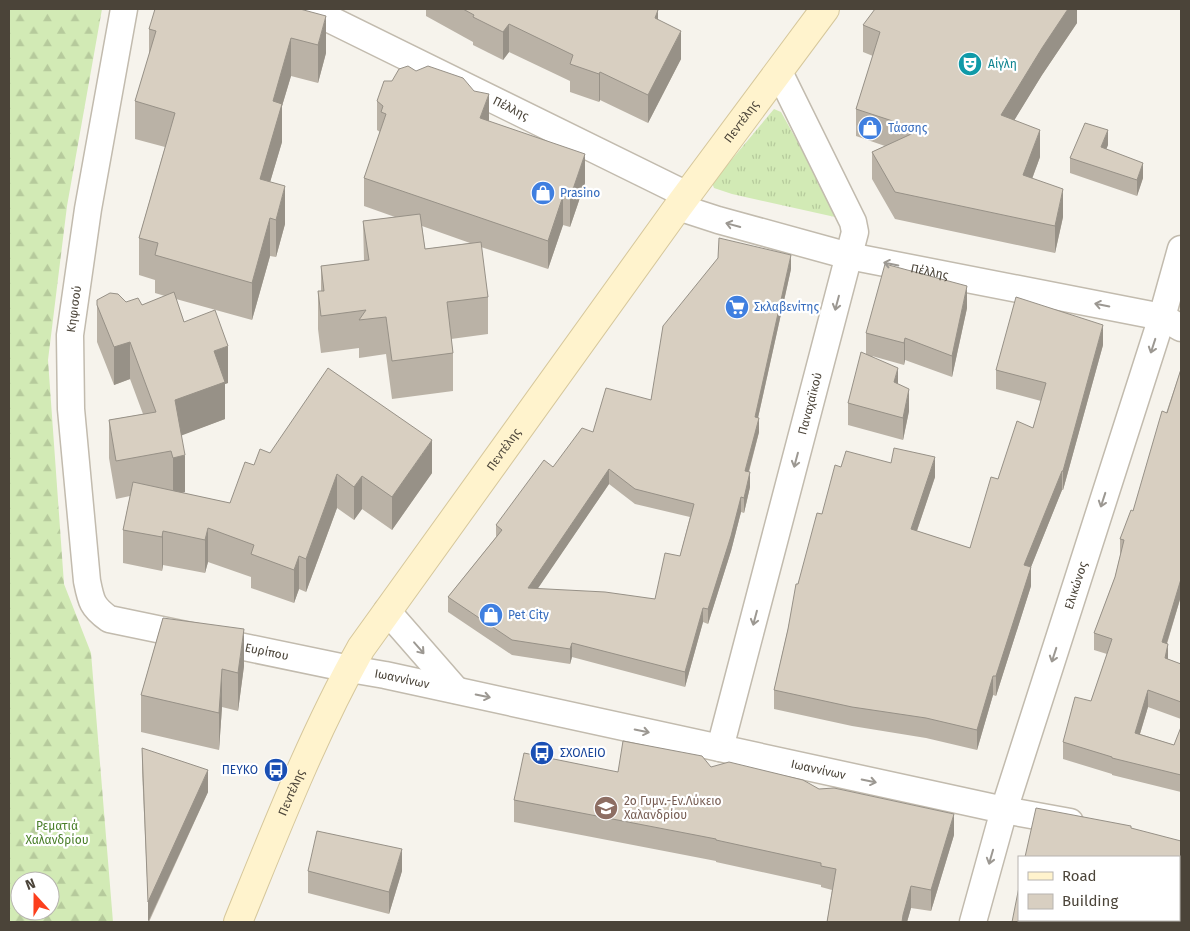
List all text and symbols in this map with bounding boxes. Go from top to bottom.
theatre icon: Αίγλη [957,51,983,77]
place label: Αίγλη [988,57,1017,71]
street label: Πέλλης [491,94,531,123]
street label: Πεντέλης [721,97,762,145]
shop icon: Τάσσης [857,115,883,141]
place label: Τάσσης [888,121,928,135]
shop icon: Prasino [530,180,556,206]
place label: Prasino [560,186,600,200]
one-way arrow [725,219,741,229]
one-way arrow [883,259,899,268]
street label: Πέλλης [909,261,950,282]
street label: Κηφισού [64,284,84,333]
supermarket icon: Σκλαβενίτης [724,294,750,320]
one-way arrow [832,295,841,311]
place label: Σκλαβενίτης [754,300,819,314]
one-way arrow [1094,300,1110,310]
one-way arrow [1147,337,1157,353]
street label: Παναχαϊκού [795,371,825,436]
street label: Πεντέλης [484,425,524,473]
one-way arrow [791,452,800,468]
one-way arrow [1098,492,1108,508]
street label: Ελικώνος [1062,559,1090,611]
shop icon: Pet City [478,602,504,628]
place label: Pet City [508,608,549,622]
one-way arrow [750,609,759,625]
street label: Ευρίπου [244,640,290,663]
one-way arrow [413,641,425,654]
one-way arrow [1049,647,1058,663]
street label: Ιωαννίνων [374,666,431,692]
one-way arrow [475,692,491,701]
one-way arrow [634,727,650,736]
bus stop icon: ΣΧΟΛΕΙΟ [529,740,555,766]
place label: ΣΧΟΛΕΙΟ [560,746,606,760]
bus stop icon: ΠΕΥΚΟ [263,757,289,783]
street label: Ιωαννίνων [790,757,847,782]
place label: ΠΕΥΚΟ [222,763,258,777]
street label: Πεντέλης [275,767,308,818]
one-way arrow [861,776,877,786]
place label: 2ο Γυμν.-Εν.Λύκειο Χαλανδρίου [624,794,722,822]
school or university icon: 2ο Γυμν.-Εν.Λύκειο Χαλανδρίου [593,795,619,821]
park label: Ρεματιά Χαλανδρίου [25,819,89,847]
one-way arrow [986,849,996,865]
legend [1018,856,1180,921]
text: Road [1062,867,1097,885]
north arrow [10,871,60,921]
text: N [23,875,38,894]
text: Building [1062,892,1118,910]

